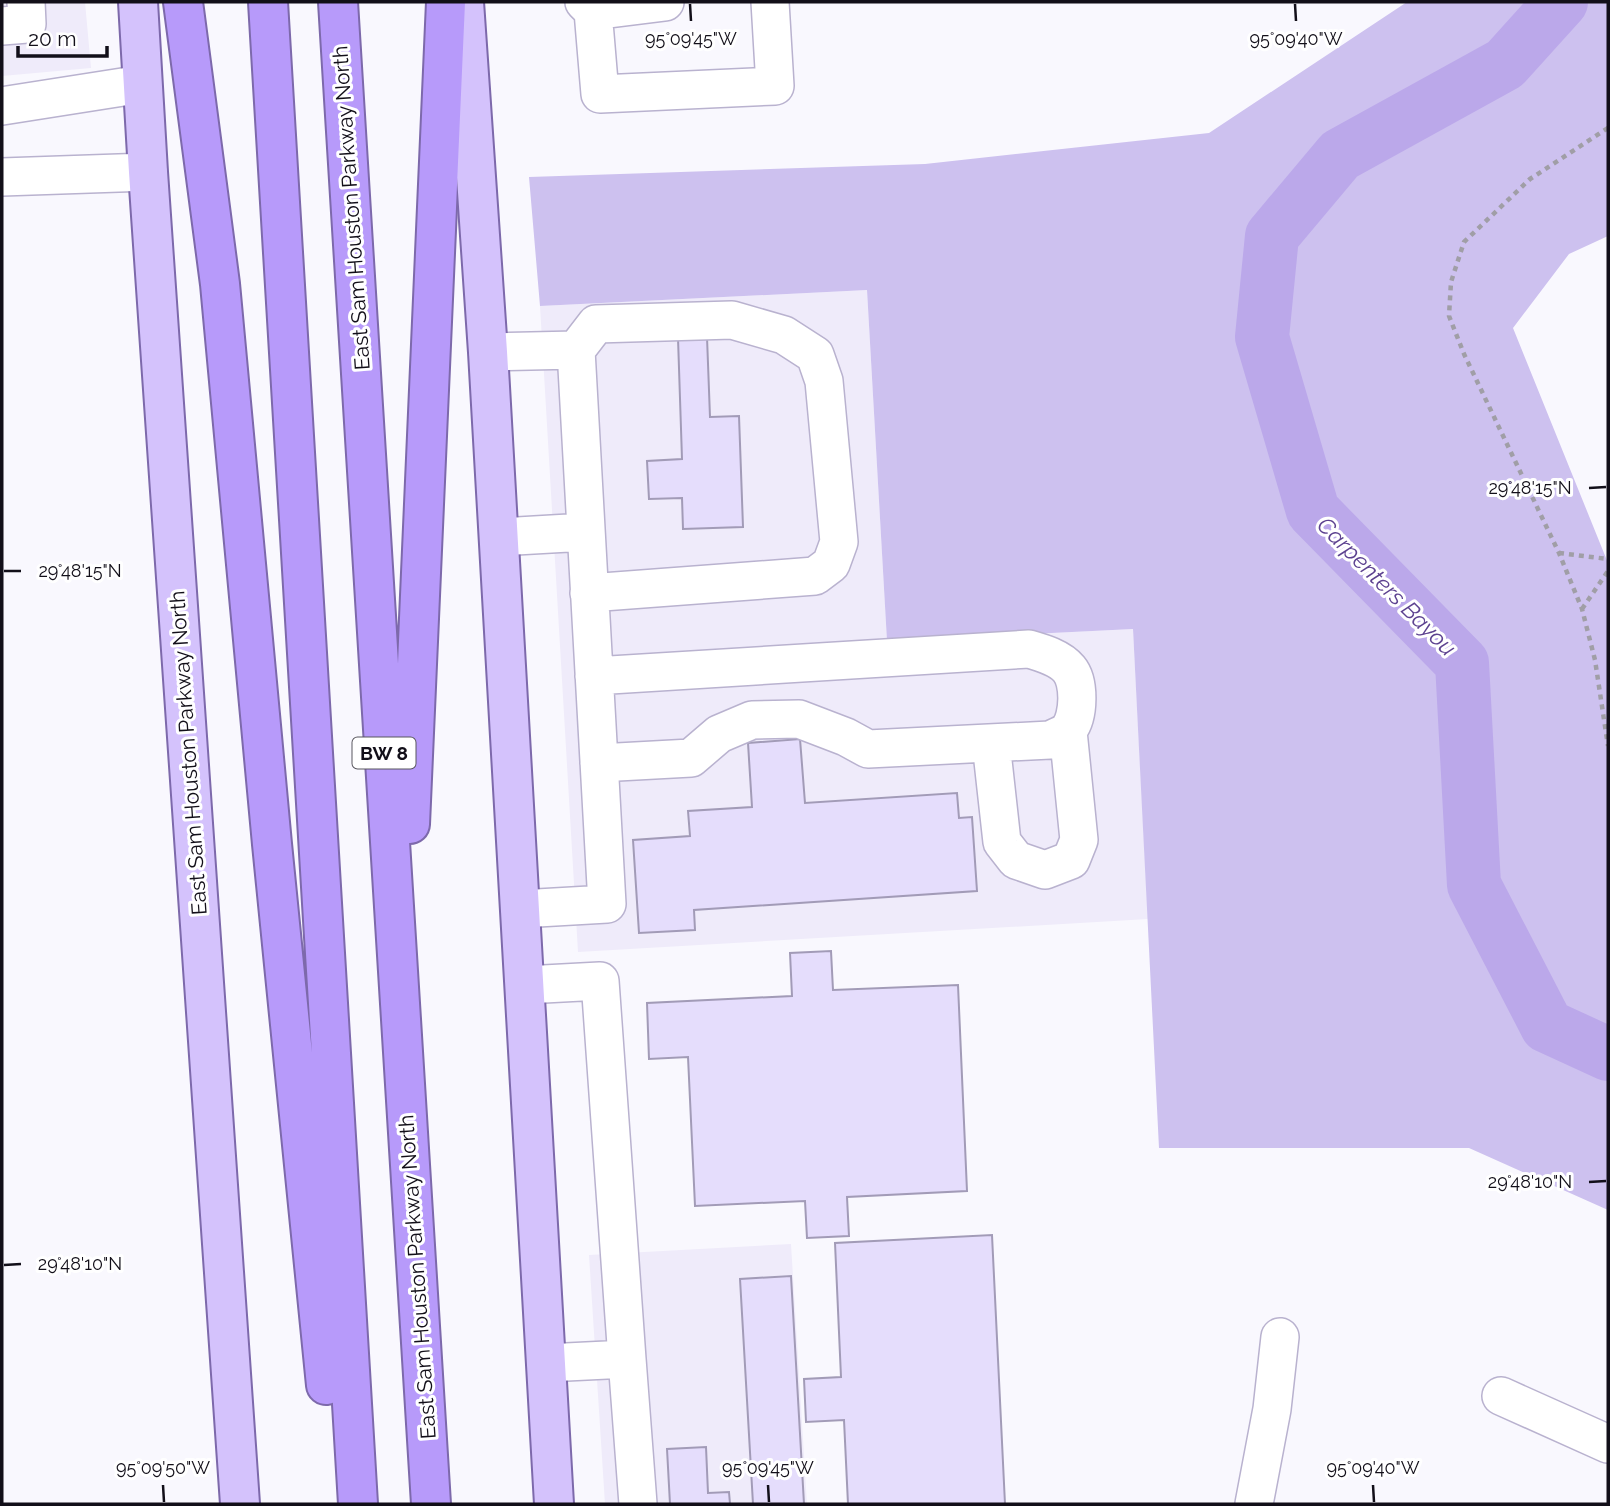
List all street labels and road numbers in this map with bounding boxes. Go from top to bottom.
street label: East Sam Houston Parkway North [327,45,375,371]
street label: East Sam Houston Parkway North [164,590,212,916]
road number: BW 8 [352,738,416,768]
street label: East Sam Houston Parkway North [393,1114,441,1440]

